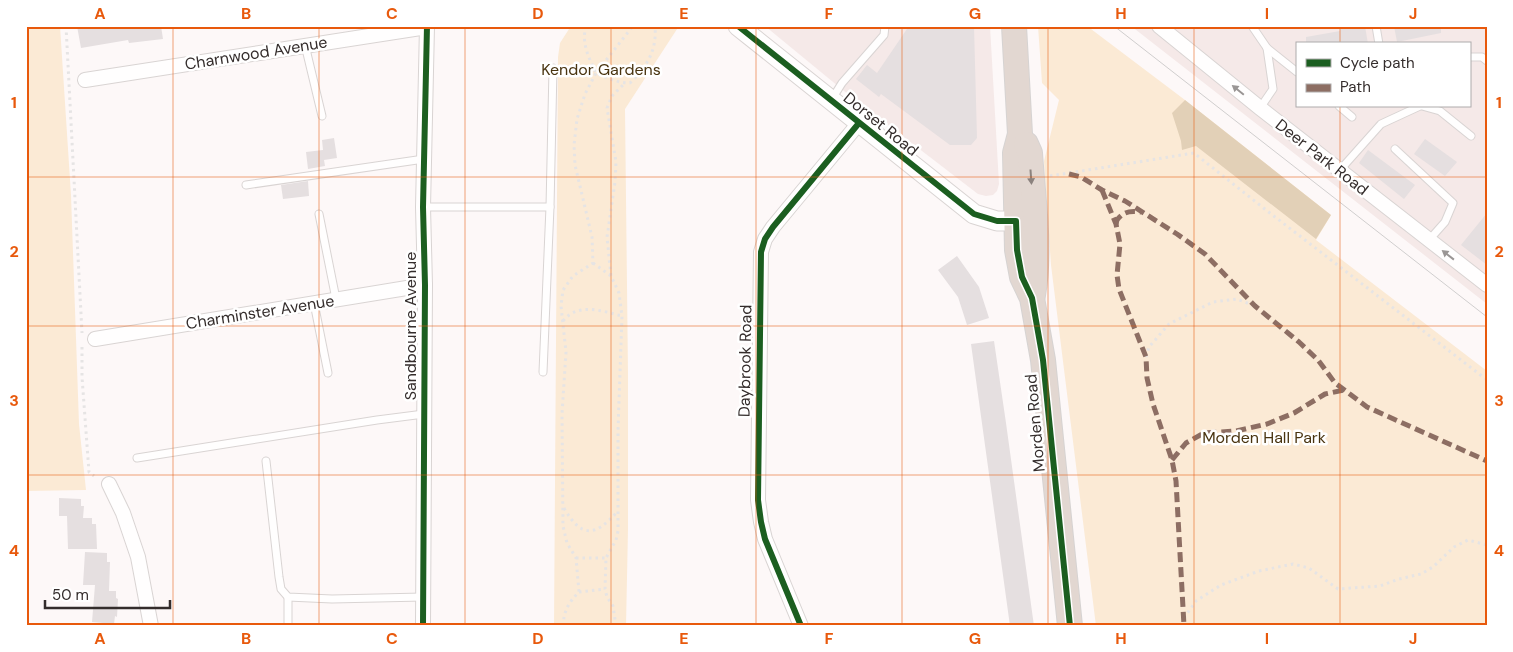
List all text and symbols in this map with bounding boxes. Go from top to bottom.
text: A [94,3,106,24]
text: B [241,3,251,24]
text: C [386,3,398,24]
text: D [532,3,544,24]
text: E [679,3,689,24]
text: F [825,3,834,24]
text: G [969,3,981,24]
text: H [1115,3,1127,24]
text: I [1265,3,1269,24]
text: J [1409,3,1417,24]
street label: Charnwood Avenue [183,31,329,75]
legend [1296,42,1470,108]
text: Cycle path [1340,53,1415,73]
park label: Kendor Gardens [541,59,661,80]
text: Path [1340,77,1371,97]
one-way arrow [1232,85,1245,96]
street label: Dorset Road [839,87,923,161]
text: 1 [11,92,17,113]
text: 1 [1496,92,1502,113]
street label: Deer Park Road [1271,114,1373,200]
one-way arrow [1028,169,1036,185]
text: 2 [9,241,19,262]
text: 2 [1494,241,1504,262]
one-way arrow [1442,250,1455,261]
street label: Sandbourne Avenue [400,252,421,400]
street label: Charminster Avenue [184,290,336,334]
street label: Daybrook Road [734,305,756,417]
street label: Morden Road [1020,373,1050,473]
text: 3 [9,390,19,411]
text: 3 [1494,390,1504,411]
park label: Morden Hall Park [1202,427,1326,448]
text: 4 [9,540,19,561]
text: 4 [1494,540,1504,561]
scale bar [45,577,170,609]
text: 50 m [52,585,89,605]
text: A [94,628,106,649]
text: B [241,628,251,649]
text: C [386,628,398,649]
text: D [532,628,544,649]
text: E [679,628,689,649]
text: F [825,628,834,649]
text: G [969,628,981,649]
text: H [1115,628,1127,649]
text: I [1265,628,1269,649]
text: J [1409,628,1417,649]

